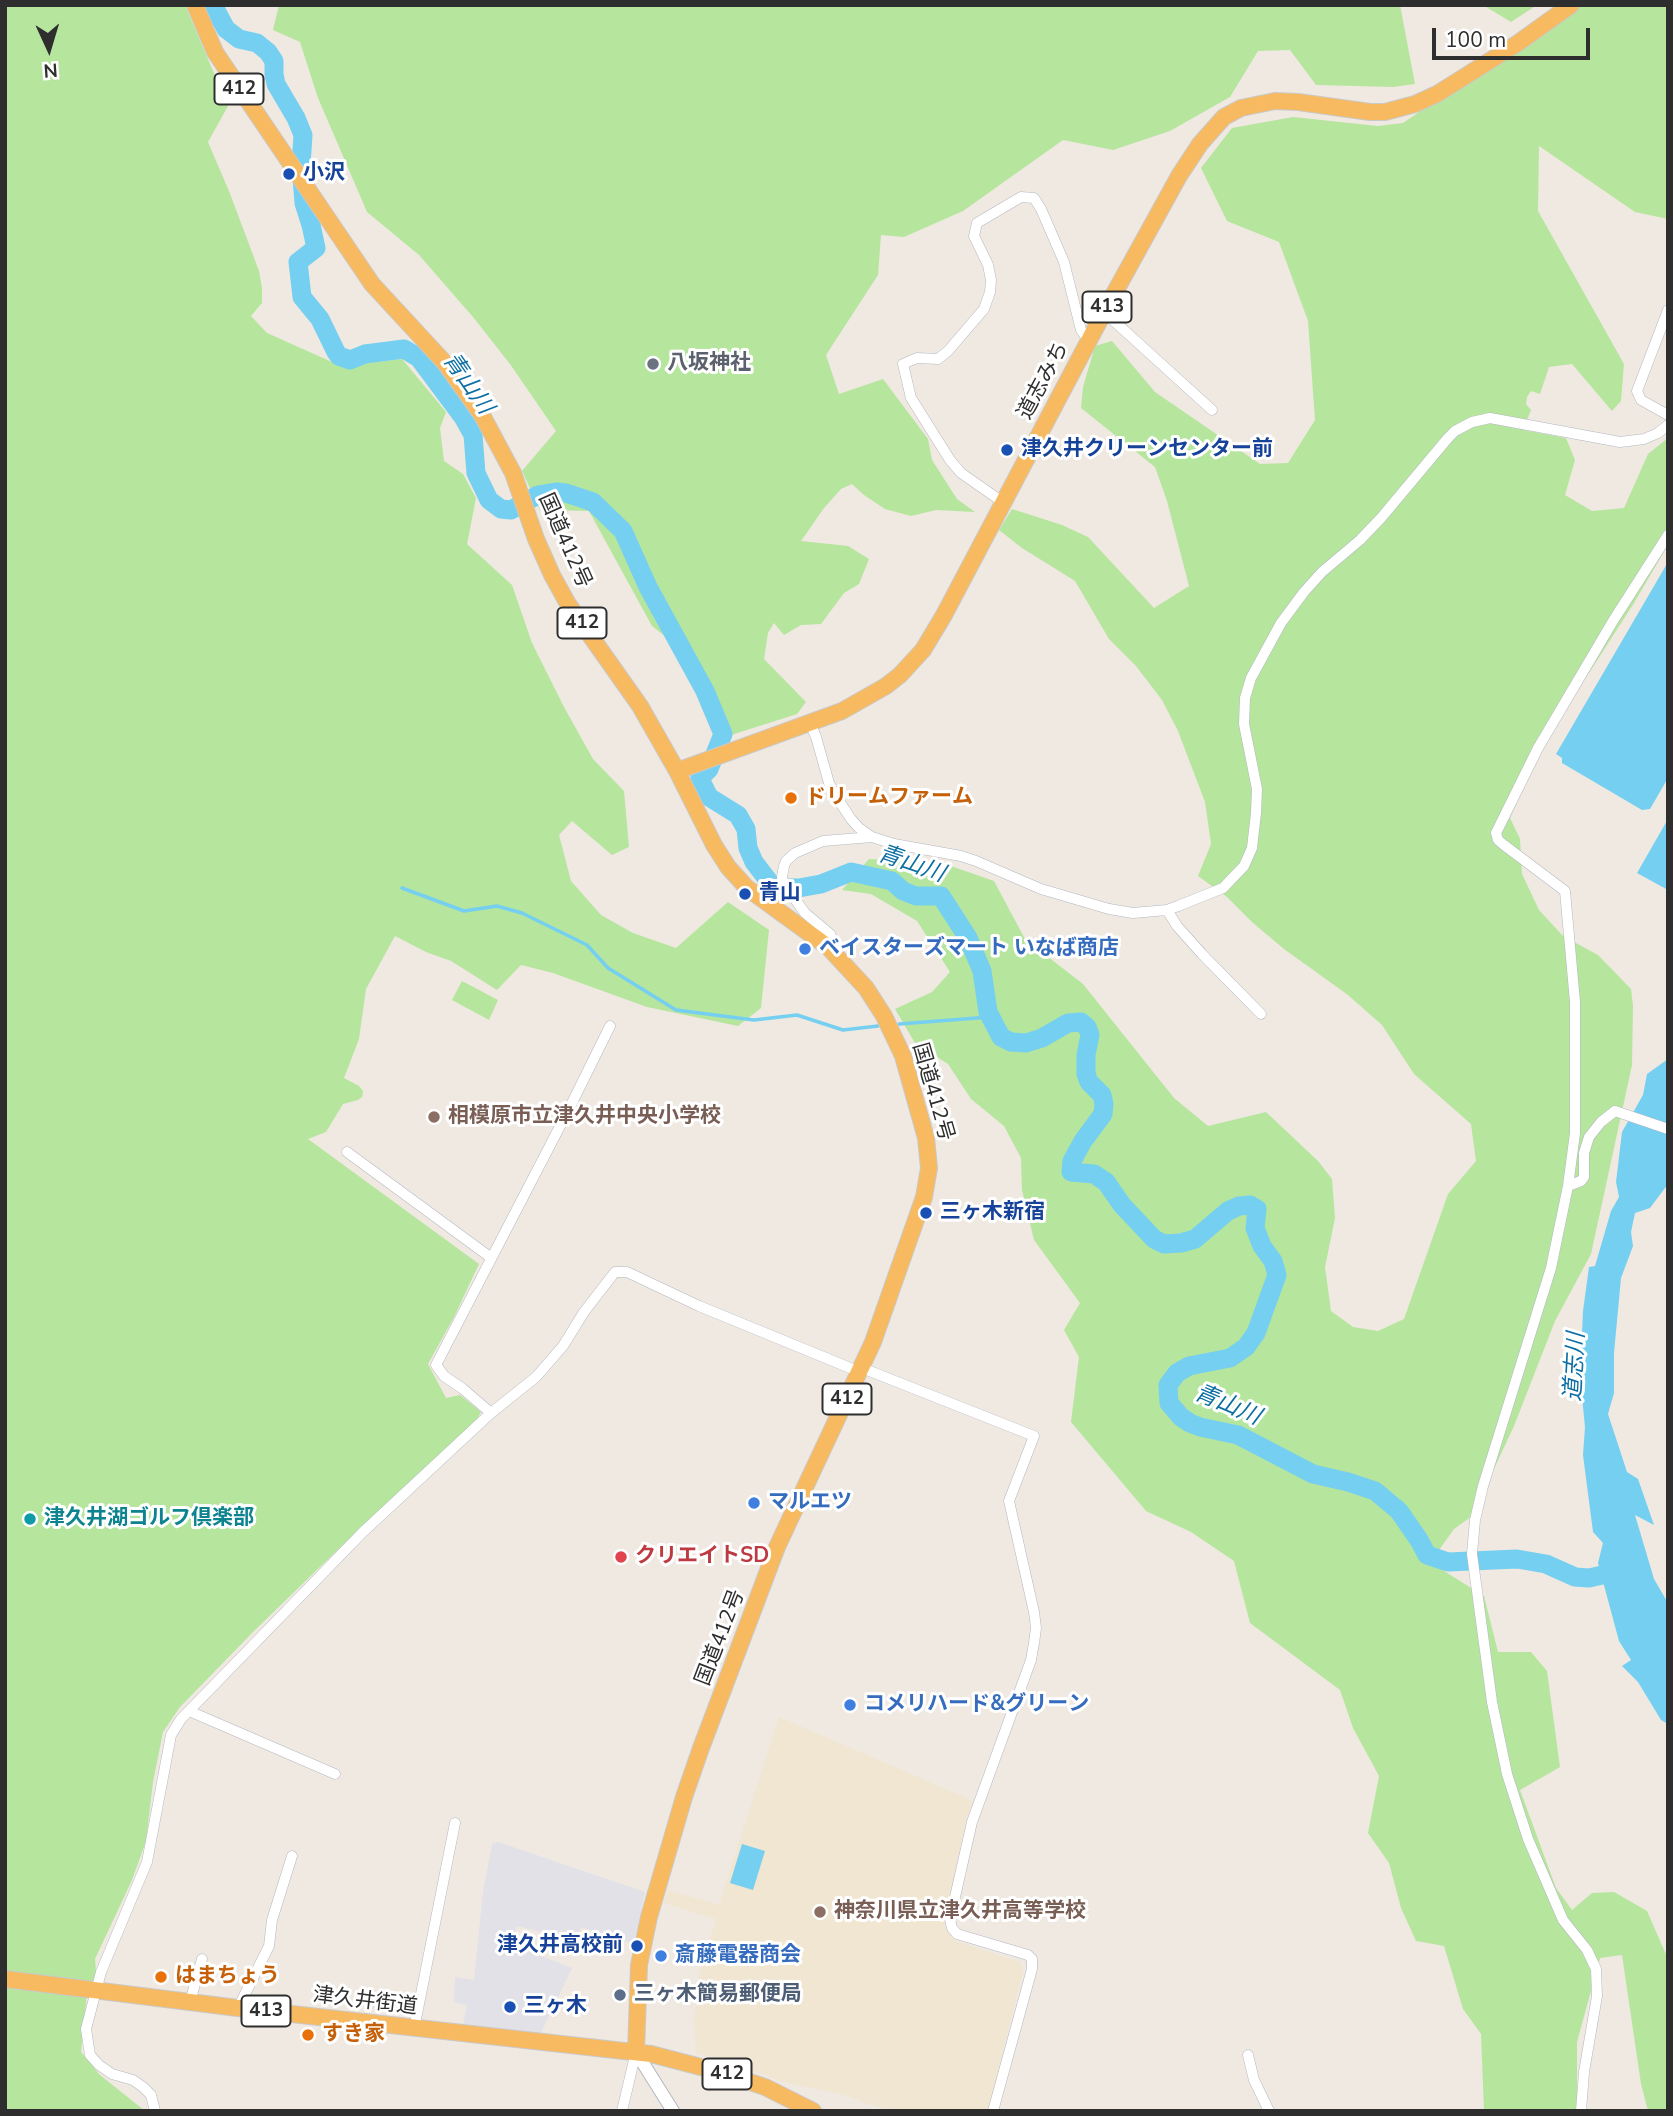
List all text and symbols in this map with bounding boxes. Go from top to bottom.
north arrow [14,14,84,84]
scale bar [1435,14,1592,58]
text: 100 m [1445,26,1506,54]
text: N [42,56,58,83]
road number: 412 [215,74,264,104]
place label: 小沢 [303,161,345,187]
marker: 小沢 [281,166,297,182]
road number: 413 [1082,292,1132,322]
street label: 道志みち [1013,338,1075,424]
water label: 青山川 [436,348,498,420]
place label: 八坂神社 [667,351,751,377]
marker: 八坂神社 [645,356,661,372]
place label: 津久井クリーンセンター前 [1021,437,1273,463]
marker: 津久井クリーンセンター前 [999,442,1015,458]
street label: 国道412号 [532,490,596,592]
road number: 412 [558,608,606,638]
place label: ドリームファーム [805,785,973,811]
marker: ドリームファーム [783,790,799,806]
water label: 青山川 [874,841,948,889]
place label: 青山 [759,881,801,907]
marker: 青山 [737,886,753,902]
place label: ベイスターズマート いなば商店 [819,936,1119,962]
marker: ベイスターズマート いなば商店 [797,941,813,957]
street label: 国道412号 [906,1040,958,1144]
place label: 相模原市立津久井中央小学校 [448,1104,721,1130]
marker: 相模原市立津久井中央小学校 [426,1109,442,1125]
place label: 三ヶ木新宿 [940,1200,1045,1226]
marker: 三ヶ木新宿 [918,1205,934,1221]
water label: 道志川 [1560,1332,1592,1402]
water label: 青山川 [1190,1380,1264,1432]
road number: 412 [822,1384,872,1414]
place label: マルエツ [768,1490,852,1516]
marker: マルエツ [746,1495,762,1511]
place label: 津久井湖ゴルフ倶楽部 [44,1506,254,1532]
marker: 津久井湖ゴルフ倶楽部 [22,1511,38,1527]
place label: クリエイトSD [635,1544,769,1570]
marker: クリエイトSD [613,1549,629,1565]
street label: 国道412号 [691,1586,751,1690]
place label: コメリハード&グリーン [864,1692,1089,1718]
marker: コメリハード&グリーン [842,1697,858,1713]
place label: 神奈川県立津久井高等学校 [834,1899,1086,1925]
marker: 神奈川県立津久井高等学校 [812,1904,828,1920]
place label: 津久井高校前 [497,1933,623,1959]
marker: 津久井高校前 [629,1938,645,1954]
place label: 斎藤電器商会 [675,1943,801,1969]
marker: 斎藤電器商会 [653,1948,669,1964]
place label: はまちょう [175,1964,280,1990]
marker: はまちょう [153,1969,169,1985]
place label: 三ヶ木簡易郵便局 [634,1982,802,2008]
street label: 津久井街道 [311,1983,419,2021]
marker: 三ヶ木簡易郵便局 [612,1987,628,2003]
place label: 三ヶ木 [524,1994,587,2020]
road number: 413 [242,1996,290,2026]
marker: 三ヶ木 [502,1999,518,2015]
place label: すき家 [322,2022,385,2048]
marker: すき家 [300,2027,316,2043]
road number: 412 [702,2058,752,2090]

